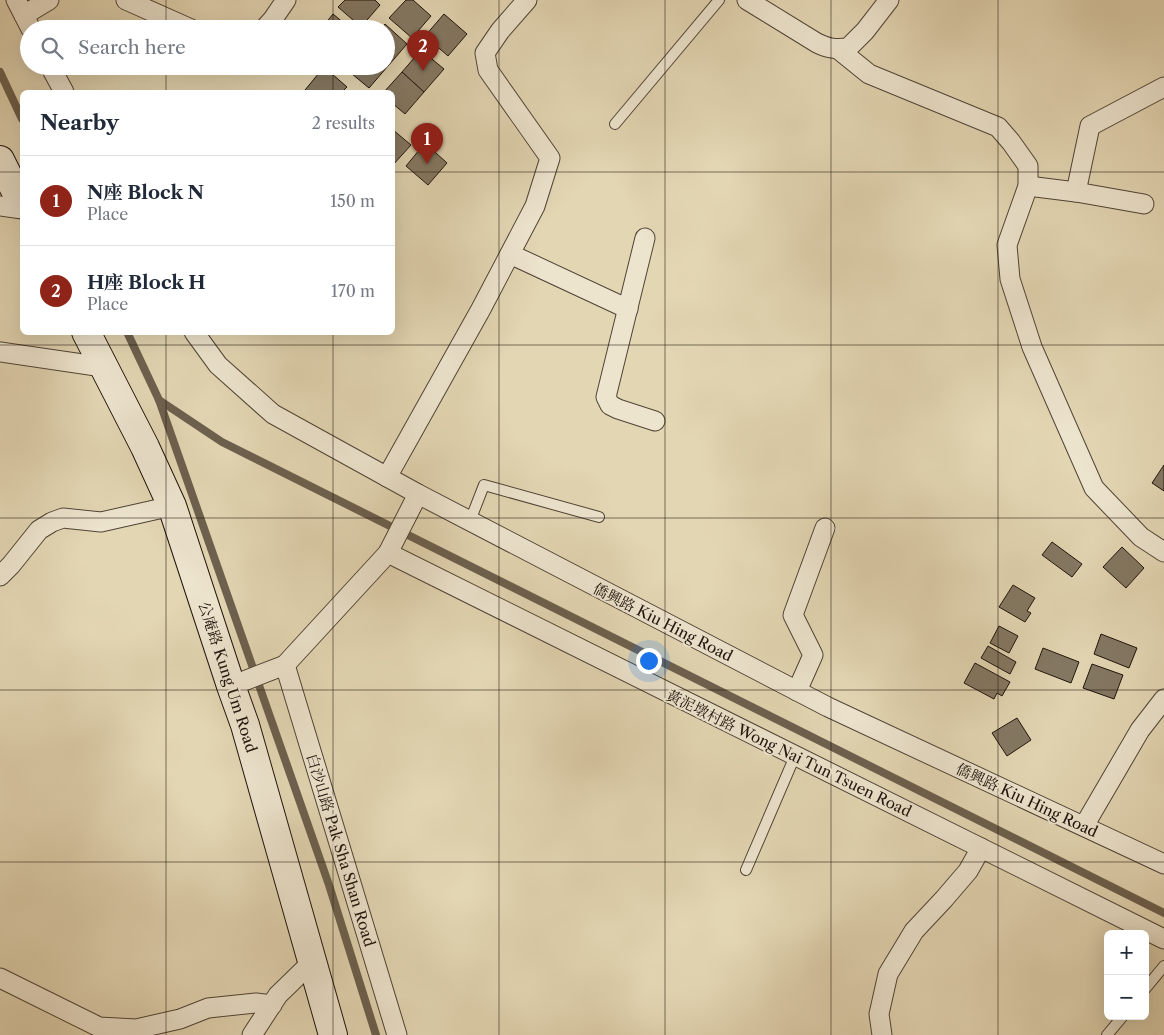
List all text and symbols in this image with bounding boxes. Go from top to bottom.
search box [20,20,395,75]
pin: 2 [407,30,439,71]
icon: search [38,34,66,62]
text: Search here [78,36,186,59]
text: Nearby [40,110,119,135]
text: 2 results [312,113,375,133]
pin: 1 [411,123,443,164]
text: N座 Block N [87,181,204,204]
text: 1 [52,191,60,211]
text: 150 m [330,191,375,211]
text: Place [87,204,128,224]
text: H座 Block H [87,271,206,294]
text: 2 [51,281,61,301]
text: 170 m [331,281,375,301]
text: Place [87,294,128,314]
street label: 僑興路 Kiu Hing Road [590,579,736,665]
street label: 公庵路 Kung Um Road [195,599,261,755]
your location [636,648,662,674]
street label: 黃泥墩村路 Wong Nai Tun Tsuen Road [663,685,915,821]
street label: 白沙山路 Pak Sha Shan Road [303,751,379,949]
street label: 僑興路 Kiu Hing Road [953,759,1101,841]
map controls [1104,930,1149,1020]
button: + [1104,930,1149,975]
button: − [1104,975,1149,1020]

